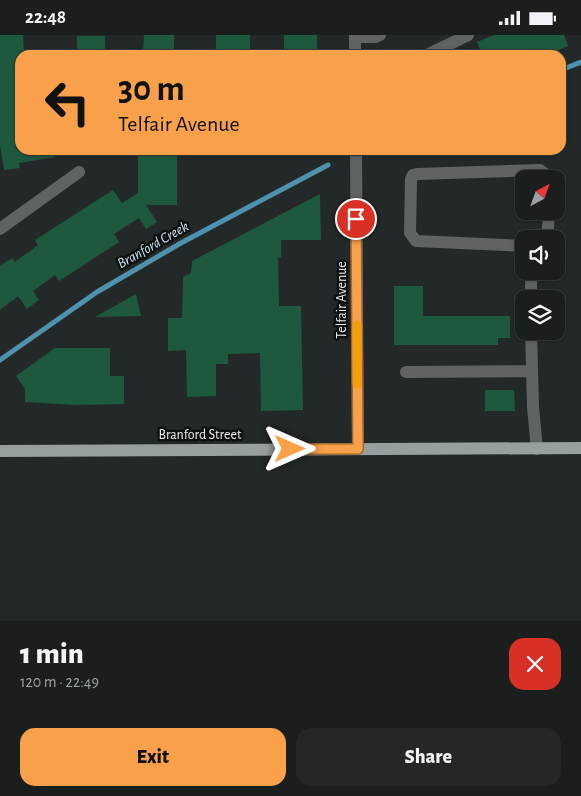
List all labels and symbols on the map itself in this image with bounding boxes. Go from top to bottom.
north arrow [515,170,565,220]
pin [335,198,377,240]
water label: Branford Creek [115,218,191,271]
street label: Telfair Avenue [335,261,349,339]
position arrow [263,422,315,474]
street label: Branford Street [159,428,242,442]

